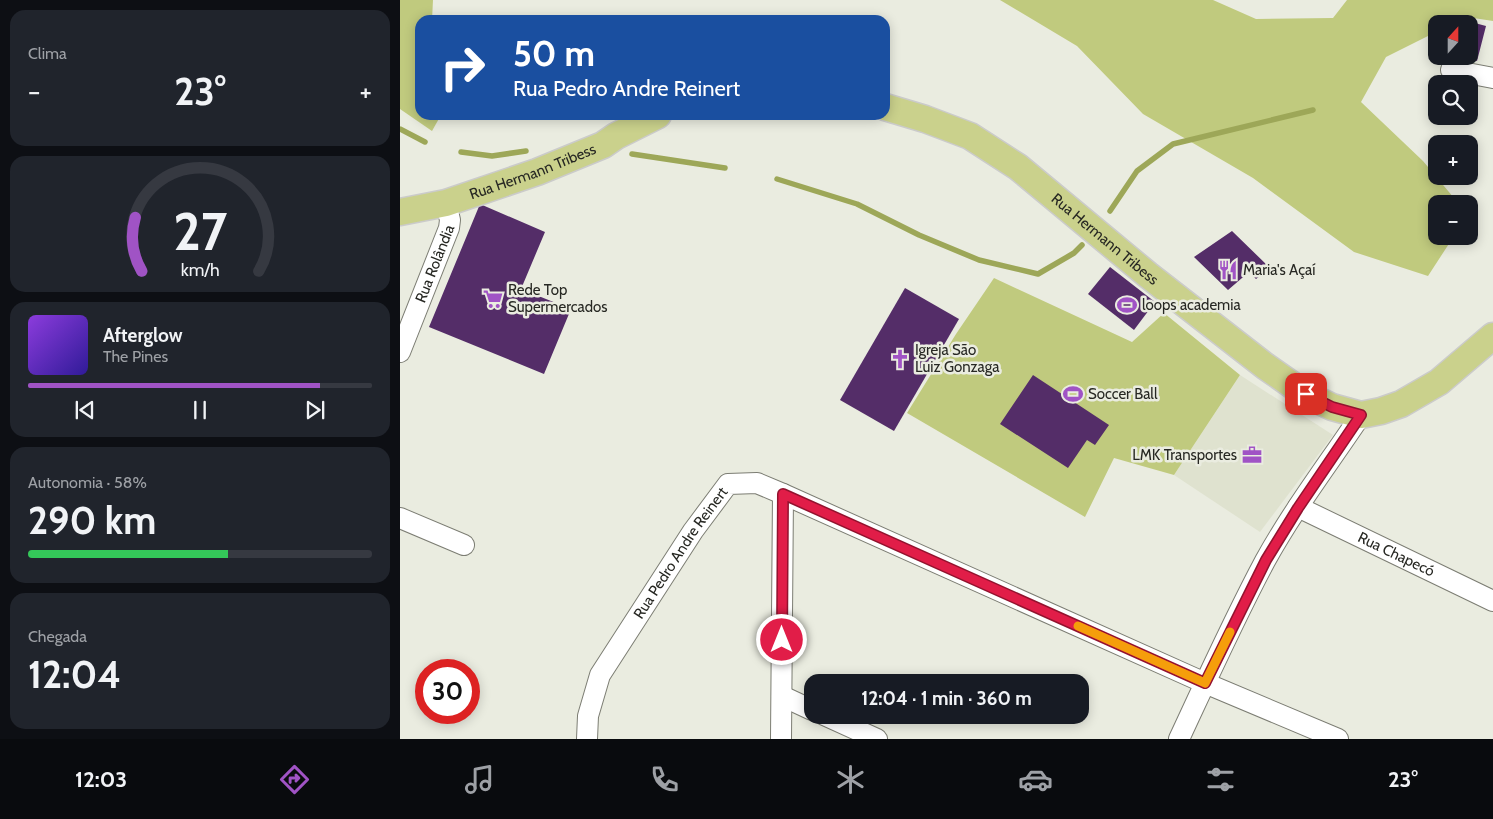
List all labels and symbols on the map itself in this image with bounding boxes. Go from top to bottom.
north arrow [1428,15,1478,65]
street label: Rua Hermann Tribess [467,140,599,203]
street label: Rua Hermann Tribess [1048,190,1162,289]
street label: Rua Rolândia [411,221,459,305]
restaurant icon: Maria's Açaí [1217,259,1239,281]
place label: Maria's Açaí [1243,261,1315,279]
place label: Rede Top Supermercados [508,281,607,316]
supermarket icon: Rede Top Supermercados [482,288,504,310]
sports icon: loops academia [1116,294,1138,316]
place label: loops academia [1142,296,1241,314]
place label: Igreja São Luiz Gonzaga [915,341,1000,376]
church icon: Igreja São Luiz Gonzaga [889,348,911,370]
pin [1285,373,1327,415]
sports icon: Soccer Ball [1062,383,1084,405]
place label: Soccer Ball [1088,385,1158,403]
office icon: LMK Transportes [1241,444,1263,466]
place label: LMK Transportes [1132,446,1237,464]
street label: Rua Pedro Andre Reinert [630,484,731,622]
street label: Rua Chapecó [1355,528,1437,580]
position arrow [755,613,807,665]
speed limit sign: 30 [415,659,480,724]

